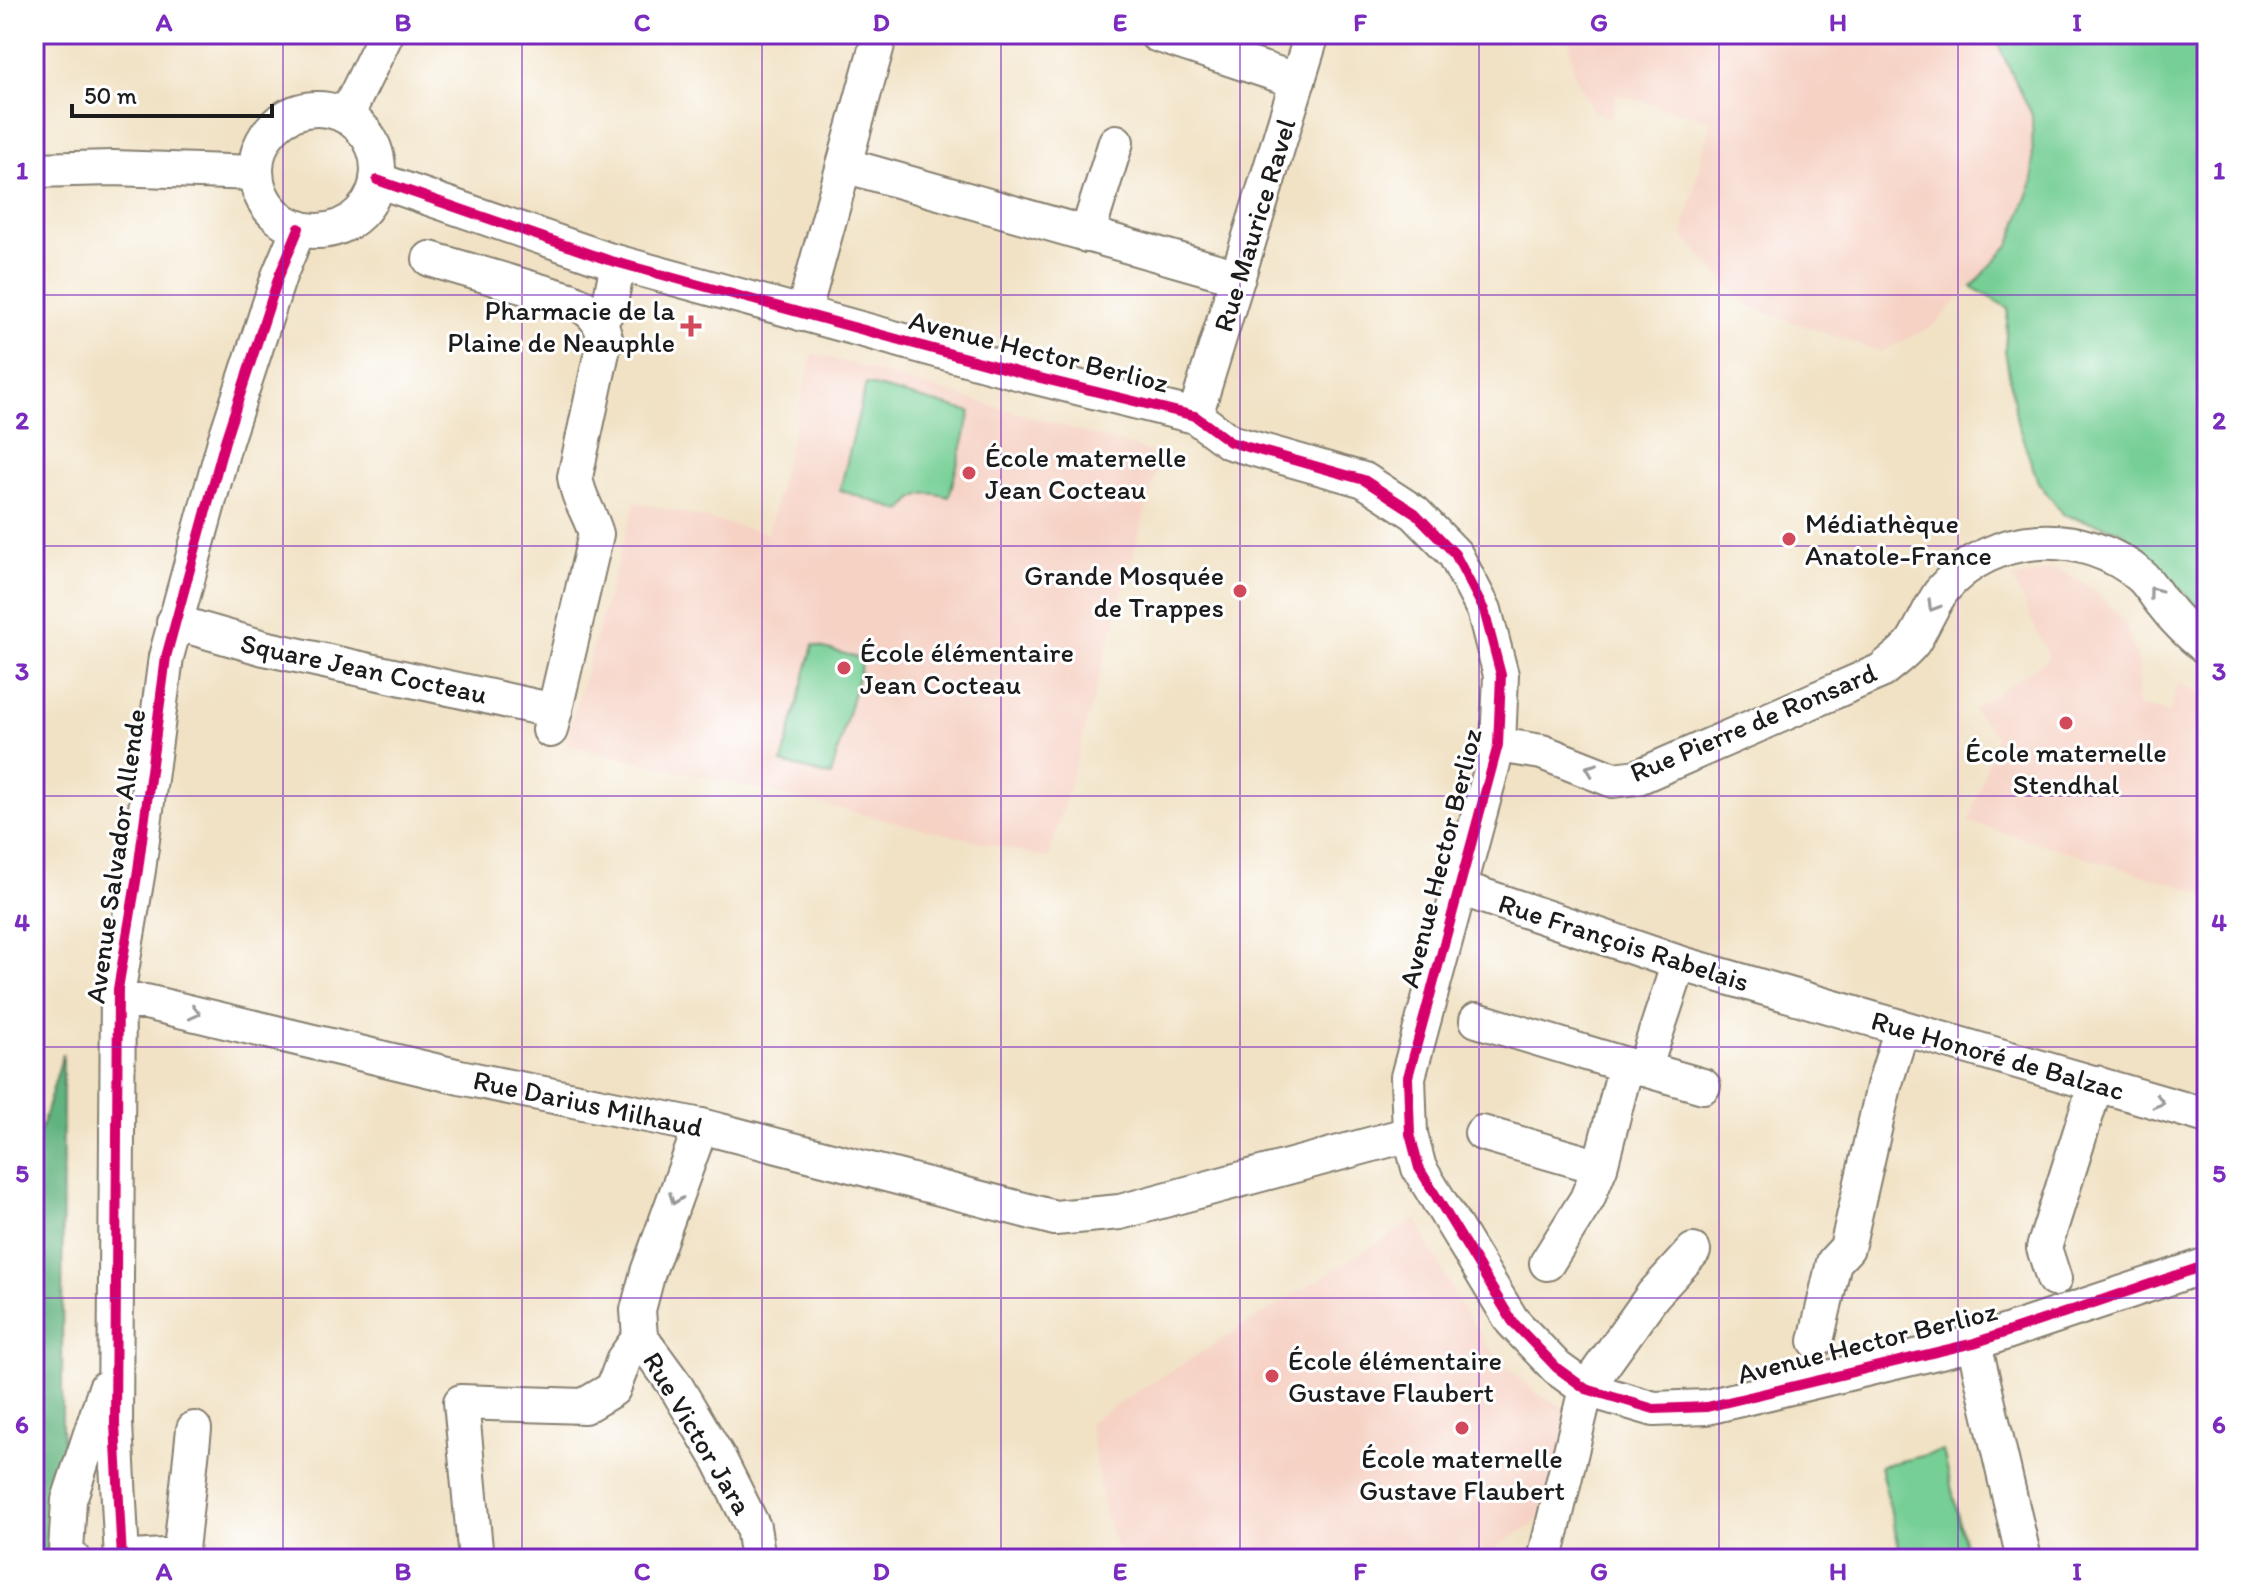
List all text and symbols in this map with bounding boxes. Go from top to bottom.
text: A [155,6,173,38]
text: B [395,6,412,38]
text: C [634,6,651,38]
text: D [872,6,890,38]
text: E [1113,6,1127,38]
text: F [1353,6,1367,38]
text: G [1590,6,1608,38]
text: H [1829,6,1847,38]
text: I [2072,6,2082,38]
scale bar [72,68,272,118]
text: 50 m [84,81,137,110]
street label: Rue Maurice Ravel [1205,114,1303,336]
text: 1 [16,154,28,186]
text: 1 [2213,154,2225,186]
place label: Pharmacie de la Plaine de Neauphle [447,293,675,359]
street label: Avenue Hector Berlioz [906,302,1172,400]
marker: Pharmacie de la Plaine de Neauphle [682,317,700,335]
text: 2 [15,404,29,436]
text: 2 [2212,404,2226,436]
place label: École maternelle Jean Cocteau [985,440,1187,506]
marker: École maternelle Jean Cocteau [960,464,978,482]
place label: Médiathèque Anatole-France [1805,506,1992,572]
marker: Médiathèque Anatole-France [1780,530,1798,548]
place label: Grande Mosquée de Trappes [1024,558,1224,624]
marker: Grande Mosquée de Trappes [1231,582,1249,600]
one-way arrow [2149,586,2163,601]
one-way arrow [1928,597,1943,612]
street label: Square Jean Cocteau [238,625,491,711]
place label: École élémentaire Jean Cocteau [860,635,1074,701]
street label: Rue Pierre de Ronsard [1625,654,1882,789]
text: 3 [15,655,29,687]
text: 3 [2212,655,2226,687]
marker: École élémentaire Jean Cocteau [835,659,853,677]
street label: Avenue Salvador Allende [77,706,153,1006]
marker: École maternelle Stendhal [2057,714,2075,732]
street label: Avenue Hector Berlioz [1391,725,1489,991]
place label: École maternelle Stendhal [1965,735,2167,801]
one-way arrow [1585,763,1599,779]
street label: Rue François Rabelais [1494,885,1754,999]
text: 4 [14,906,30,938]
text: 4 [2211,906,2227,938]
street label: Rue Honoré de Balzac [1868,1003,2128,1107]
one-way arrow [187,1004,201,1021]
street label: Rue Darius Milhaud [470,1062,706,1144]
one-way arrow [2152,1093,2166,1109]
text: 5 [15,1157,29,1189]
text: 5 [2212,1157,2226,1189]
one-way arrow [668,1192,684,1206]
street label: Avenue Hector Berlioz [1734,1293,2000,1391]
place label: École élémentaire Gustave Flaubert [1288,1343,1502,1409]
street label: Rue Victor Jara [636,1345,760,1521]
marker: École élémentaire Gustave Flaubert [1263,1367,1281,1385]
text: 6 [15,1408,29,1440]
text: 6 [2212,1408,2226,1440]
marker: École maternelle Gustave Flaubert [1453,1419,1471,1437]
place label: École maternelle Gustave Flaubert [1359,1441,1565,1507]
text: A [155,1555,173,1587]
text: B [395,1555,412,1587]
text: C [634,1555,651,1587]
text: D [872,1555,890,1587]
text: E [1113,1555,1127,1587]
text: F [1353,1555,1367,1587]
text: G [1590,1555,1608,1587]
text: H [1829,1555,1847,1587]
text: I [2072,1555,2082,1587]

